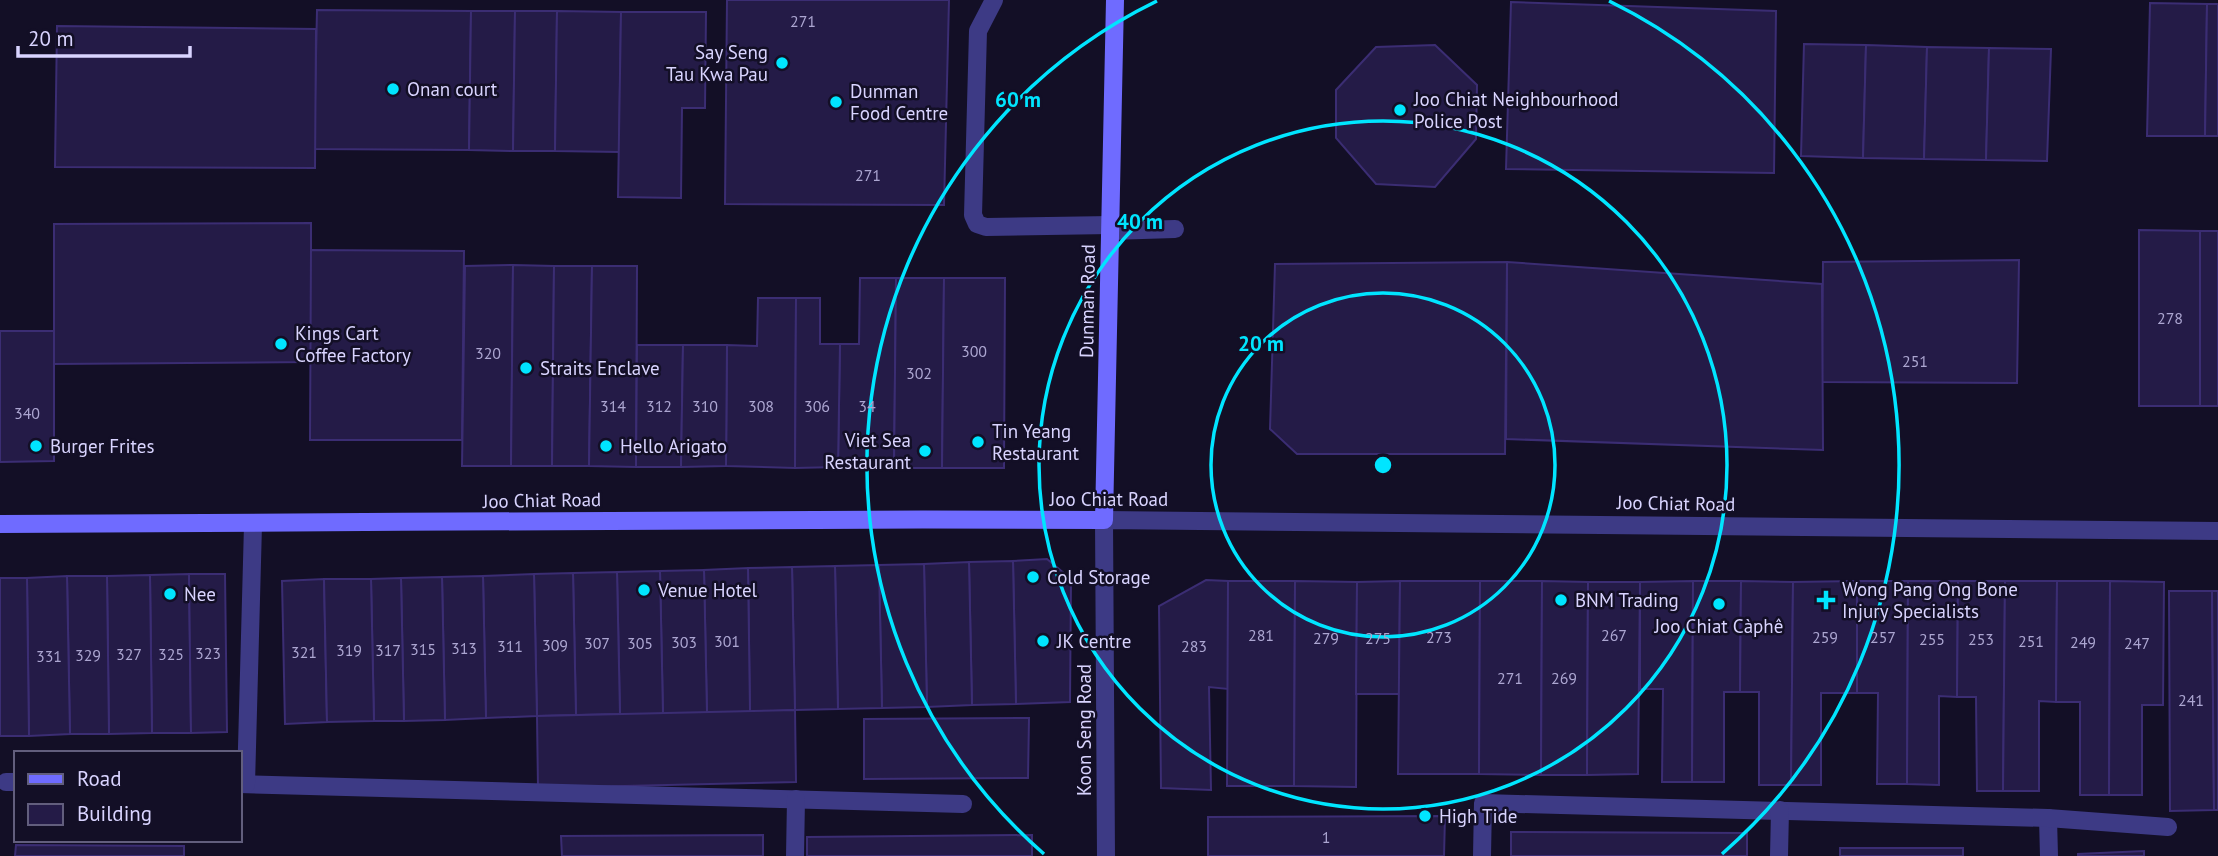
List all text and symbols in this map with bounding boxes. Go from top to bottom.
house number: 271 [790,11,816,31]
scale bar [18,14,189,58]
text: 20 m [28,25,74,52]
place label: Say Seng Tau Kwa Pau [666,40,768,86]
marker: Say Seng Tau Kwa Pau [774,55,790,71]
place label: Onan court [407,77,498,101]
place label: Dunman Food Centre [850,79,948,125]
marker: Onan court [385,81,401,97]
text: 60 m [995,86,1041,113]
place label: Joo Chiat Neighbourhood Police Post [1413,87,1619,133]
marker: Dunman Food Centre [828,94,844,110]
marker: Joo Chiat Neighbourhood Police Post [1392,102,1408,118]
house number: 271 [855,165,881,185]
text: 40 m [1117,208,1163,235]
street label: Dunman Road [1074,244,1100,358]
house number: 278 [2157,308,2183,328]
place label: Kings Cart Coffee Factory [295,321,411,367]
text: 20 m [1238,330,1284,357]
marker: Kings Cart Coffee Factory [273,336,289,352]
house number: 300 [961,341,987,361]
house number: 320 [475,343,501,363]
house number: 251 [1902,351,1928,371]
place label: Straits Enclave [540,356,660,380]
marker: Straits Enclave [518,360,534,376]
house number: 302 [906,363,932,383]
house number: 314 [600,396,626,416]
house number: 312 [646,396,672,416]
house number: 310 [692,396,718,416]
house number: 308 [748,396,774,416]
house number: 306 [804,396,830,416]
house number: 34 [858,396,876,416]
house number: 340 [14,403,40,423]
place label: Tin Yeang Restaurant [992,419,1079,465]
place label: Viet Sea Restaurant [824,428,912,474]
place label: Burger Frites [50,434,154,458]
place label: Hello Arigato [620,434,727,458]
marker: Tin Yeang Restaurant [970,434,986,450]
marker: Burger Frites [28,438,44,454]
marker: Hello Arigato [598,438,614,454]
marker: Viet Sea Restaurant [917,443,933,459]
centre of rings [1371,453,1395,477]
street label: Joo Chiat Road [482,487,601,513]
street label: Joo Chiat Road [1049,487,1168,511]
street label: Joo Chiat Road [1616,490,1735,516]
place label: Cold Storage [1047,565,1150,589]
marker: Cold Storage [1025,569,1041,585]
place label: Wong Pang Ong Bone Injury Specialists [1842,577,2018,623]
place label: Venue Hotel [657,578,758,602]
place label: Nee [184,582,216,606]
marker: Venue Hotel [636,582,652,598]
marker: Nee [162,586,178,602]
place label: BNM Trading [1575,588,1679,612]
marker: Wong Pang Ong Bone Injury Specialists [1816,590,1836,610]
marker: BNM Trading [1553,592,1569,608]
marker: Joo Chiat Càphê [1711,596,1727,612]
place label: Joo Chiat Càphê [1654,614,1783,638]
house number: 281 [1248,625,1274,645]
house number: 267 [1601,625,1627,645]
house number: 273 [1426,627,1452,647]
house number: 259 [1812,627,1838,647]
house number: 257 [1870,627,1896,647]
house number: 279 [1313,628,1339,648]
house number: 275 [1365,628,1391,648]
place label: JK Centre [1056,629,1131,653]
house number: 255 [1919,629,1945,649]
house number: 253 [1968,629,1994,649]
house number: 301 [714,631,740,651]
house number: 251 [2018,631,2044,651]
house number: 303 [671,632,697,652]
house number: 249 [2070,632,2096,652]
house number: 307 [584,633,610,653]
house number: 305 [627,633,653,653]
marker: JK Centre [1035,633,1051,649]
house number: 247 [2124,633,2150,653]
house number: 309 [542,635,568,655]
house number: 311 [497,636,523,656]
house number: 283 [1181,636,1207,656]
house number: 313 [451,638,477,658]
house number: 315 [410,639,436,659]
house number: 319 [336,640,362,660]
house number: 317 [375,640,401,660]
house number: 321 [291,642,317,662]
house number: 323 [195,643,221,663]
house number: 327 [116,644,142,664]
house number: 325 [158,644,184,664]
house number: 329 [75,645,101,665]
house number: 331 [36,646,62,666]
street label: Koon Seng Road [1072,664,1096,796]
house number: 271 [1497,668,1523,688]
house number: 269 [1551,668,1577,688]
house number: 241 [2178,690,2204,710]
legend [14,751,242,842]
text: Road [77,765,121,792]
text: Building [77,800,152,827]
place label: High Tide [1439,804,1517,828]
marker: High Tide [1417,808,1433,824]
house number: 1 [1322,827,1330,847]

